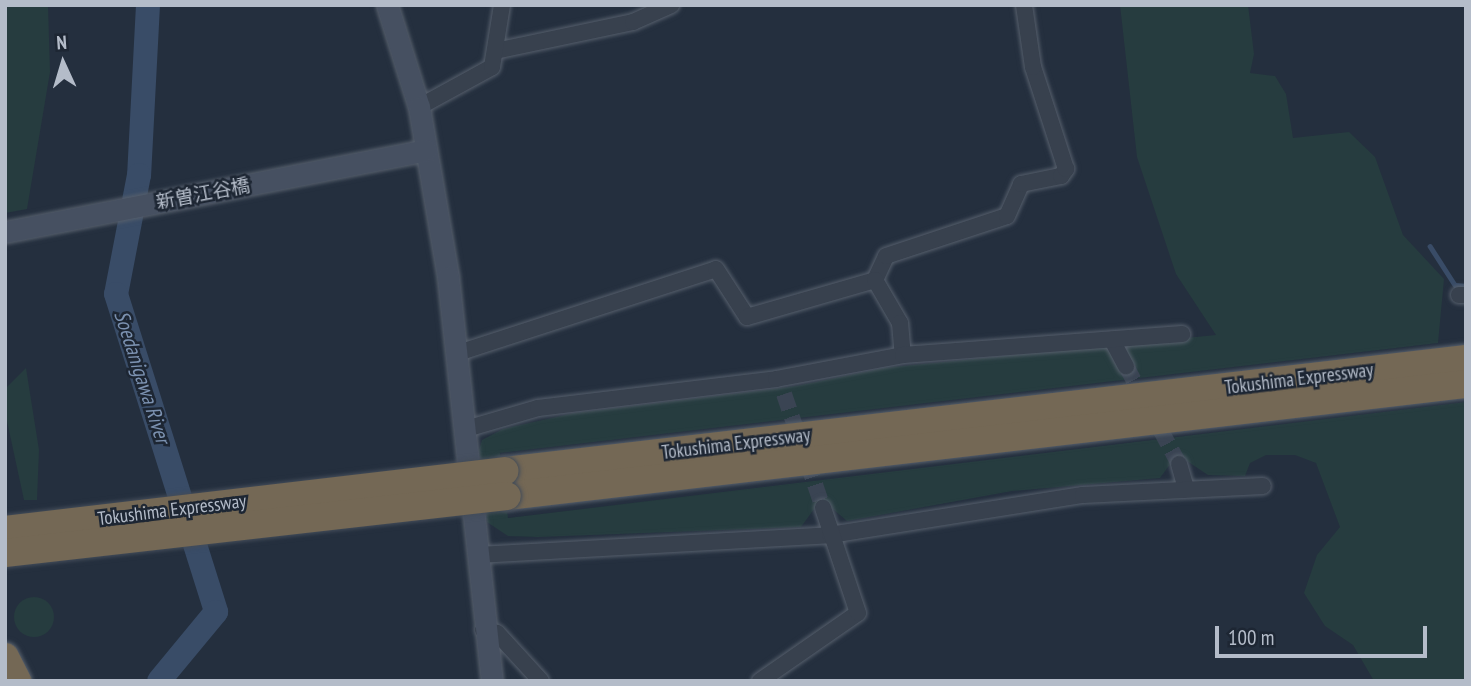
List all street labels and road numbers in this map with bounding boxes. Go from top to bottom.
street label: 新曽江谷橋 [154,174,252,214]
street label: Tokushima Expressway [1223,359,1375,399]
street label: Tokushima Expressway [660,424,812,464]
street label: Tokushima Expressway [96,490,248,530]

